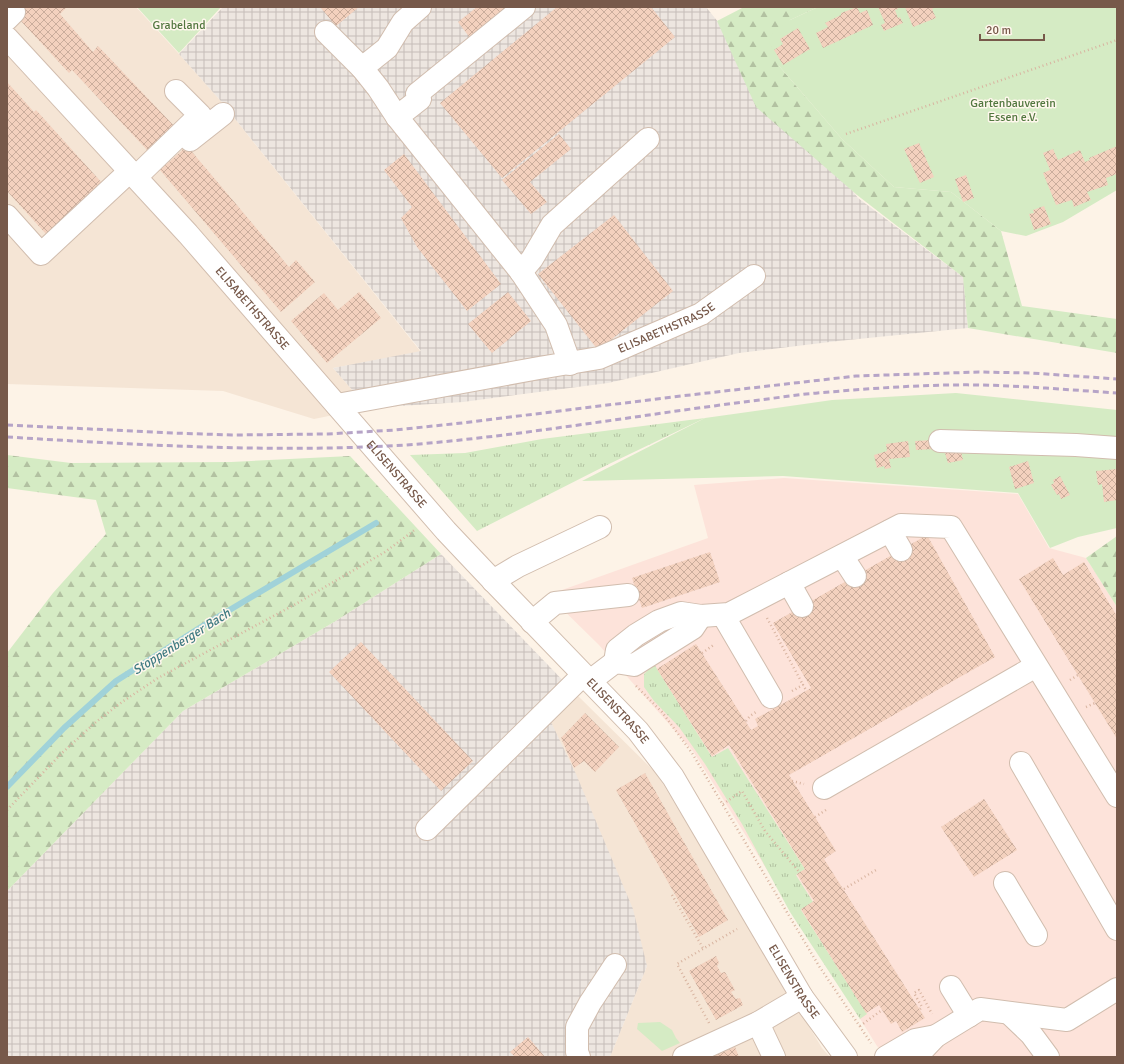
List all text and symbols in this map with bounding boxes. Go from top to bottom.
scale bar [980,16,1044,42]
park label: Grabeland [153,18,206,33]
text: 20 m [986,23,1011,38]
park label: Gartenbauverein Essen e.V. [970,96,1056,125]
street label: ELISABETHSTRASSE [212,264,292,353]
street label: ELISABETHSTRASSE [616,299,718,357]
street label: ELISENSTRASSE [363,438,430,512]
water label: Stoppenberger Bach [130,605,234,678]
street label: ELISENSTRASSE [583,675,652,747]
street label: ELISENSTRASSE [765,942,823,1022]

